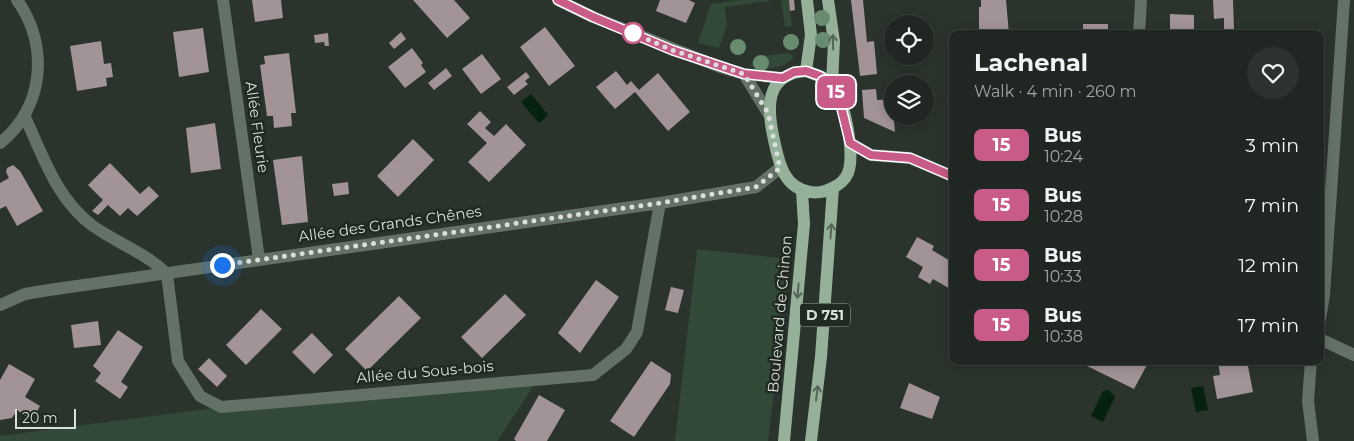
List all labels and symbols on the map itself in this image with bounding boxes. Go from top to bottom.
unlabelled marker [622,22,644,44]
one-way arrow [828,34,838,50]
line badge: 15 [814,76,858,108]
street label: Allée Fleurie [242,80,273,174]
street label: Allée des Grands Chênes [297,201,483,246]
one-way arrow [826,223,836,239]
street label: Boulevard de Chinon [763,234,796,393]
your location [210,253,235,278]
one-way arrow [793,283,803,299]
road number: D 751 [800,304,850,326]
street label: Allée du Sous-bois [356,356,494,387]
one-way arrow [812,385,822,401]
scale bar [15,406,76,429]

